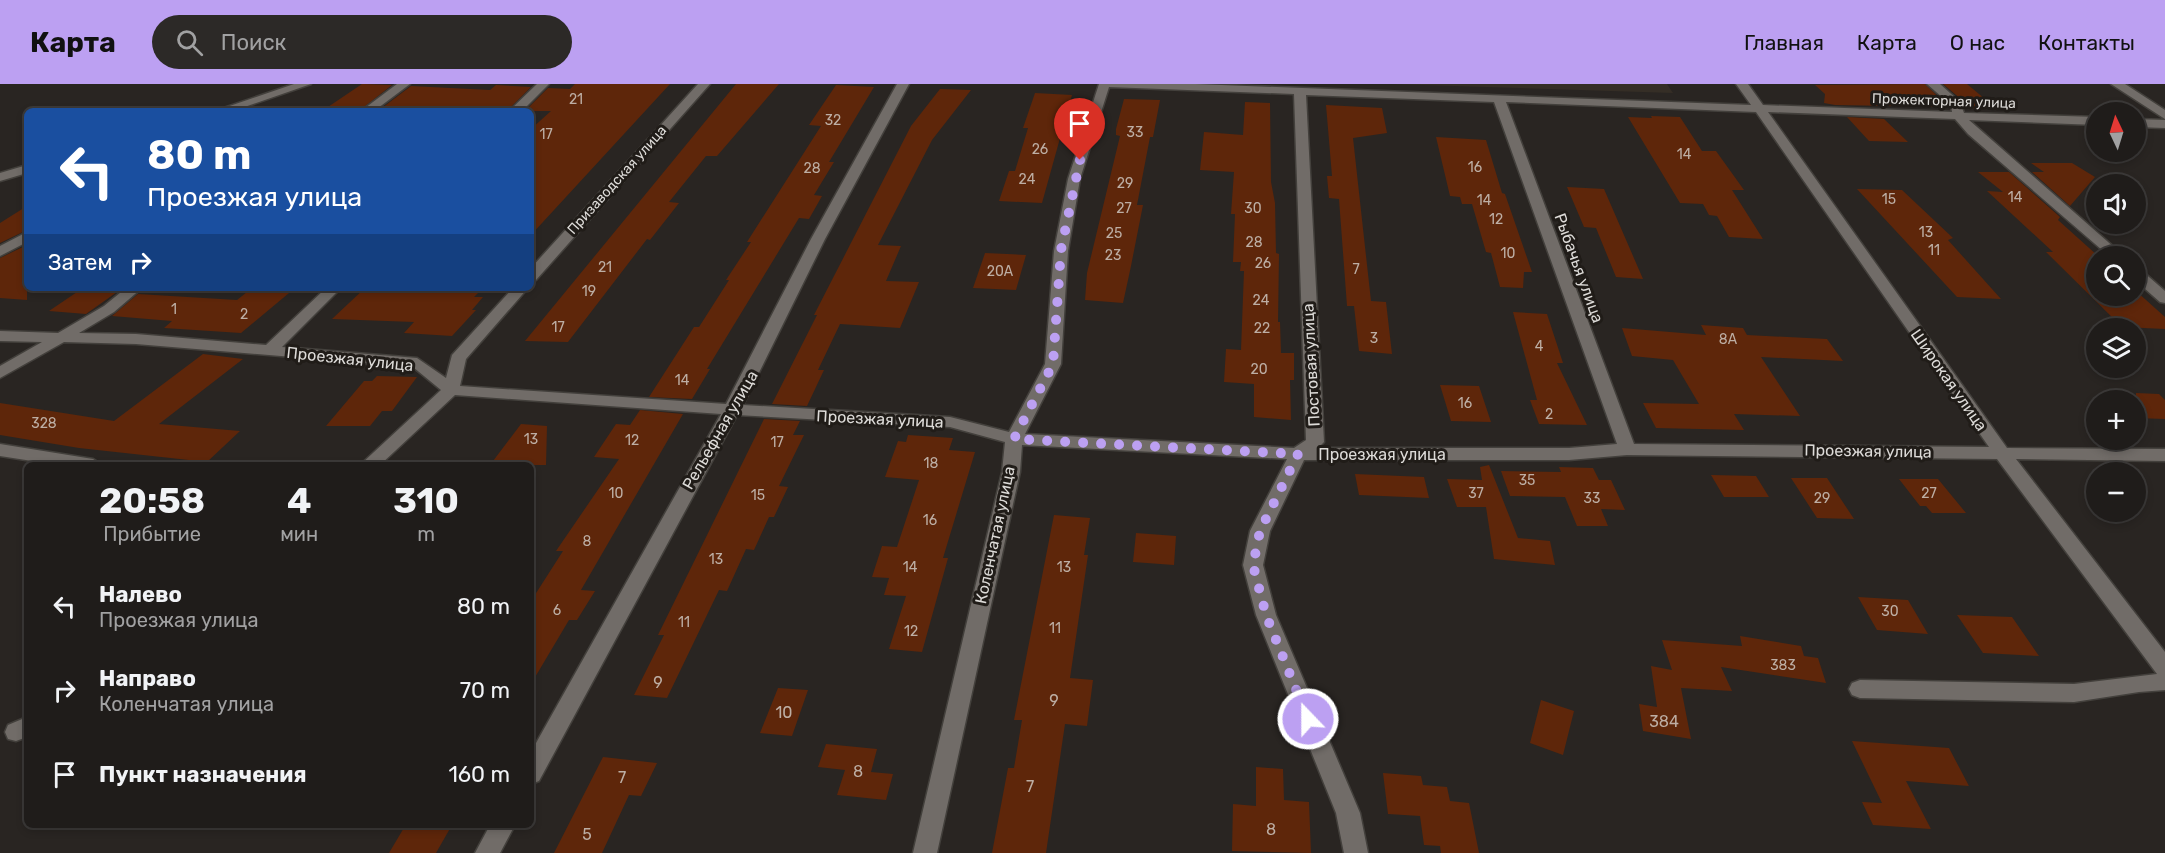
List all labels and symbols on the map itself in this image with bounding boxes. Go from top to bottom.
street label: Прожекторная улица [1872,90,2016,112]
house number: 21 [569,91,583,108]
pin [1054,98,1105,160]
north arrow [2086,102,2146,162]
house number: 32 [825,112,841,129]
street label: Призаводская улица [564,122,670,238]
house number: 33 [1127,124,1143,141]
house number: 17 [539,126,553,143]
house number: 26 [1032,141,1048,158]
house number: 14 [1677,146,1692,163]
house number: 16 [1468,159,1482,176]
house number: 28 [803,160,821,177]
house number: 24 [1019,171,1036,188]
house number: 29 [1117,175,1133,192]
house number: 14 [2008,189,2023,206]
house number: 15 [1882,191,1896,208]
house number: 14 [1477,192,1492,209]
house number: 27 [1116,200,1132,217]
house number: 30 [1244,200,1262,217]
house number: 12 [1489,211,1503,228]
street label: Рыбачья улица [1550,211,1608,325]
house number: 13 [1919,224,1933,241]
house number: 25 [1106,225,1122,242]
house number: 28 [1245,234,1263,251]
house number: 11 [1928,242,1940,259]
house number: 10 [1501,245,1516,262]
house number: 23 [1105,247,1121,264]
house number: 26 [1255,255,1271,272]
house number: 21 [598,259,612,276]
house number: 7 [1352,261,1360,278]
house number: 20А [987,263,1014,280]
house number: 19 [582,283,596,300]
house number: 24 [1253,292,1270,309]
house number: 1 [171,301,177,318]
street label: Постовая улица [1298,303,1324,427]
house number: 2 [240,306,248,323]
house number: 17 [551,319,565,336]
house number: 22 [1254,320,1270,337]
street label: Широкая улица [1907,325,1991,435]
house number: 3 [1370,330,1378,347]
house number: 8А [1719,331,1738,348]
house number: 4 [1535,338,1544,355]
street label: Проезжая улица [286,343,414,375]
house number: 20 [1250,361,1268,378]
street label: Рельефная улица [678,367,762,493]
house number: 14 [675,372,690,389]
house number: 16 [1458,395,1472,412]
street label: Проезжая улица [816,406,944,432]
house number: 2 [1545,406,1553,423]
house number: 328 [31,415,57,432]
house number: 13 [524,431,538,448]
house number: 12 [625,432,639,449]
house number: 17 [770,434,784,451]
street label: Проезжая улица [1804,440,1932,462]
street label: Проезжая улица [1318,445,1446,464]
house number: 18 [924,455,939,472]
street label: Коленчатая улица [971,465,1019,605]
house number: 35 [1519,472,1535,489]
house number: 10 [609,485,624,502]
house number: 37 [1468,485,1484,502]
house number: 27 [1921,485,1937,502]
house number: 15 [751,487,765,504]
house number: 33 [1584,490,1600,507]
house number: 29 [1814,490,1830,507]
house number: 16 [923,512,937,529]
house number: 8 [583,533,592,550]
house number: 13 [709,551,723,568]
house number: 14 [903,559,918,576]
house number: 13 [1057,559,1071,576]
house number: 6 [553,602,561,619]
house number: 30 [1881,603,1899,620]
house number: 11 [678,614,690,631]
house number: 11 [1049,620,1061,637]
house number: 12 [904,623,918,640]
house number: 383 [1770,657,1796,674]
house number: 9 [653,673,663,692]
position arrow [1276,687,1340,751]
house number: 9 [1049,691,1059,710]
house number: 10 [775,703,793,722]
house number: 384 [1649,712,1679,731]
house number: 8 [853,762,863,781]
house number: 7 [618,768,626,787]
house number: 7 [1026,777,1034,796]
house number: 8 [1266,820,1276,839]
house number: 5 [582,825,592,844]

